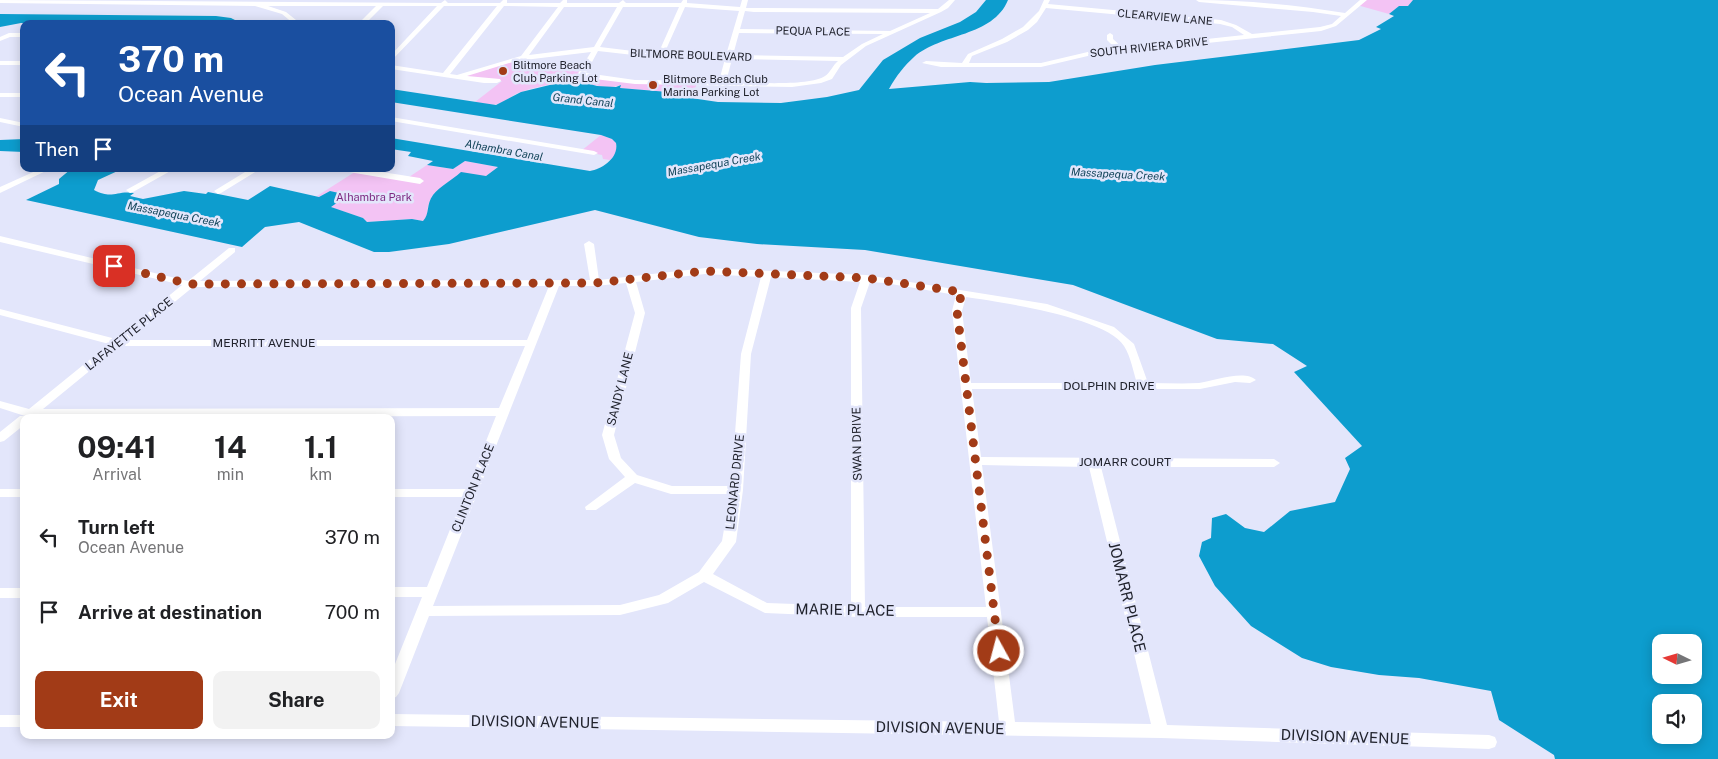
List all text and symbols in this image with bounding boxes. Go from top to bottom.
street label: CLEARVIEW LANE [1117,7,1213,27]
street label: PEQUA PLACE [775,24,851,38]
street label: SOUTH RIVIERA DRIVE [1089,35,1209,59]
text: 370 m [118,39,224,80]
icon: left [35,40,100,105]
street label: BILTMORE BOULEVARD [630,47,753,63]
place label: Blitmore Beach Club Parking Lot [513,59,598,84]
marker: Blitmore Beach Club Parking Lot [497,65,509,77]
place label: Blitmore Beach Club Marina Parking Lot [663,73,768,98]
marker: Blitmore Beach Club Marina Parking Lot [647,79,659,91]
text: Ocean Avenue [118,81,264,107]
water label: Grand Canal [552,91,614,109]
icon: arrive [89,135,117,163]
water label: Alhambra Canal [464,137,544,163]
text: Then [35,138,79,160]
water label: Massapequa Creek [667,150,762,178]
water label: Massapequa Creek [1071,166,1165,182]
park label: Alhambra Park [336,191,412,203]
water label: Massapequa Creek [127,199,221,229]
pin [93,245,135,287]
icon: arrive [100,252,128,280]
street label: LAFAYETTE PLACE [83,295,175,373]
street label: MERRITT AVENUE [213,336,315,350]
street label: SANDY LANE [604,351,636,427]
street label: DOLPHIN DRIVE [1063,379,1155,393]
street label: SWAN DRIVE [849,407,865,481]
text: 09:41 [77,429,157,465]
text: 14 [214,429,247,465]
text: 1.1 [304,429,338,465]
street label: LEONARD DRIVE [723,434,747,530]
street label: CLINTON PLACE [449,442,497,534]
street label: JOMARR COURT [1079,455,1171,469]
text: Arrival [92,465,142,484]
text: min [217,465,244,484]
text: km [309,465,332,484]
text: Turn left [78,516,155,538]
icon: left [35,523,63,551]
text: 370 m [325,526,380,548]
text: Ocean Avenue [78,538,184,557]
street label: JOMARR PLACE [1106,540,1149,654]
icon: arrive [35,598,63,626]
street label: MARIE PLACE [795,600,895,619]
text: Arrive at destination [78,601,262,623]
text: 700 m [325,601,380,623]
position arrow [972,624,1024,676]
north arrow [1652,634,1702,684]
map controls [1652,634,1702,744]
button: Exit [35,671,203,729]
button: Share [213,671,380,729]
button: sound [1652,694,1702,744]
street label: DIVISION AVENUE [471,712,599,731]
street label: DIVISION AVENUE [876,718,1004,737]
street label: DIVISION AVENUE [1280,726,1410,747]

